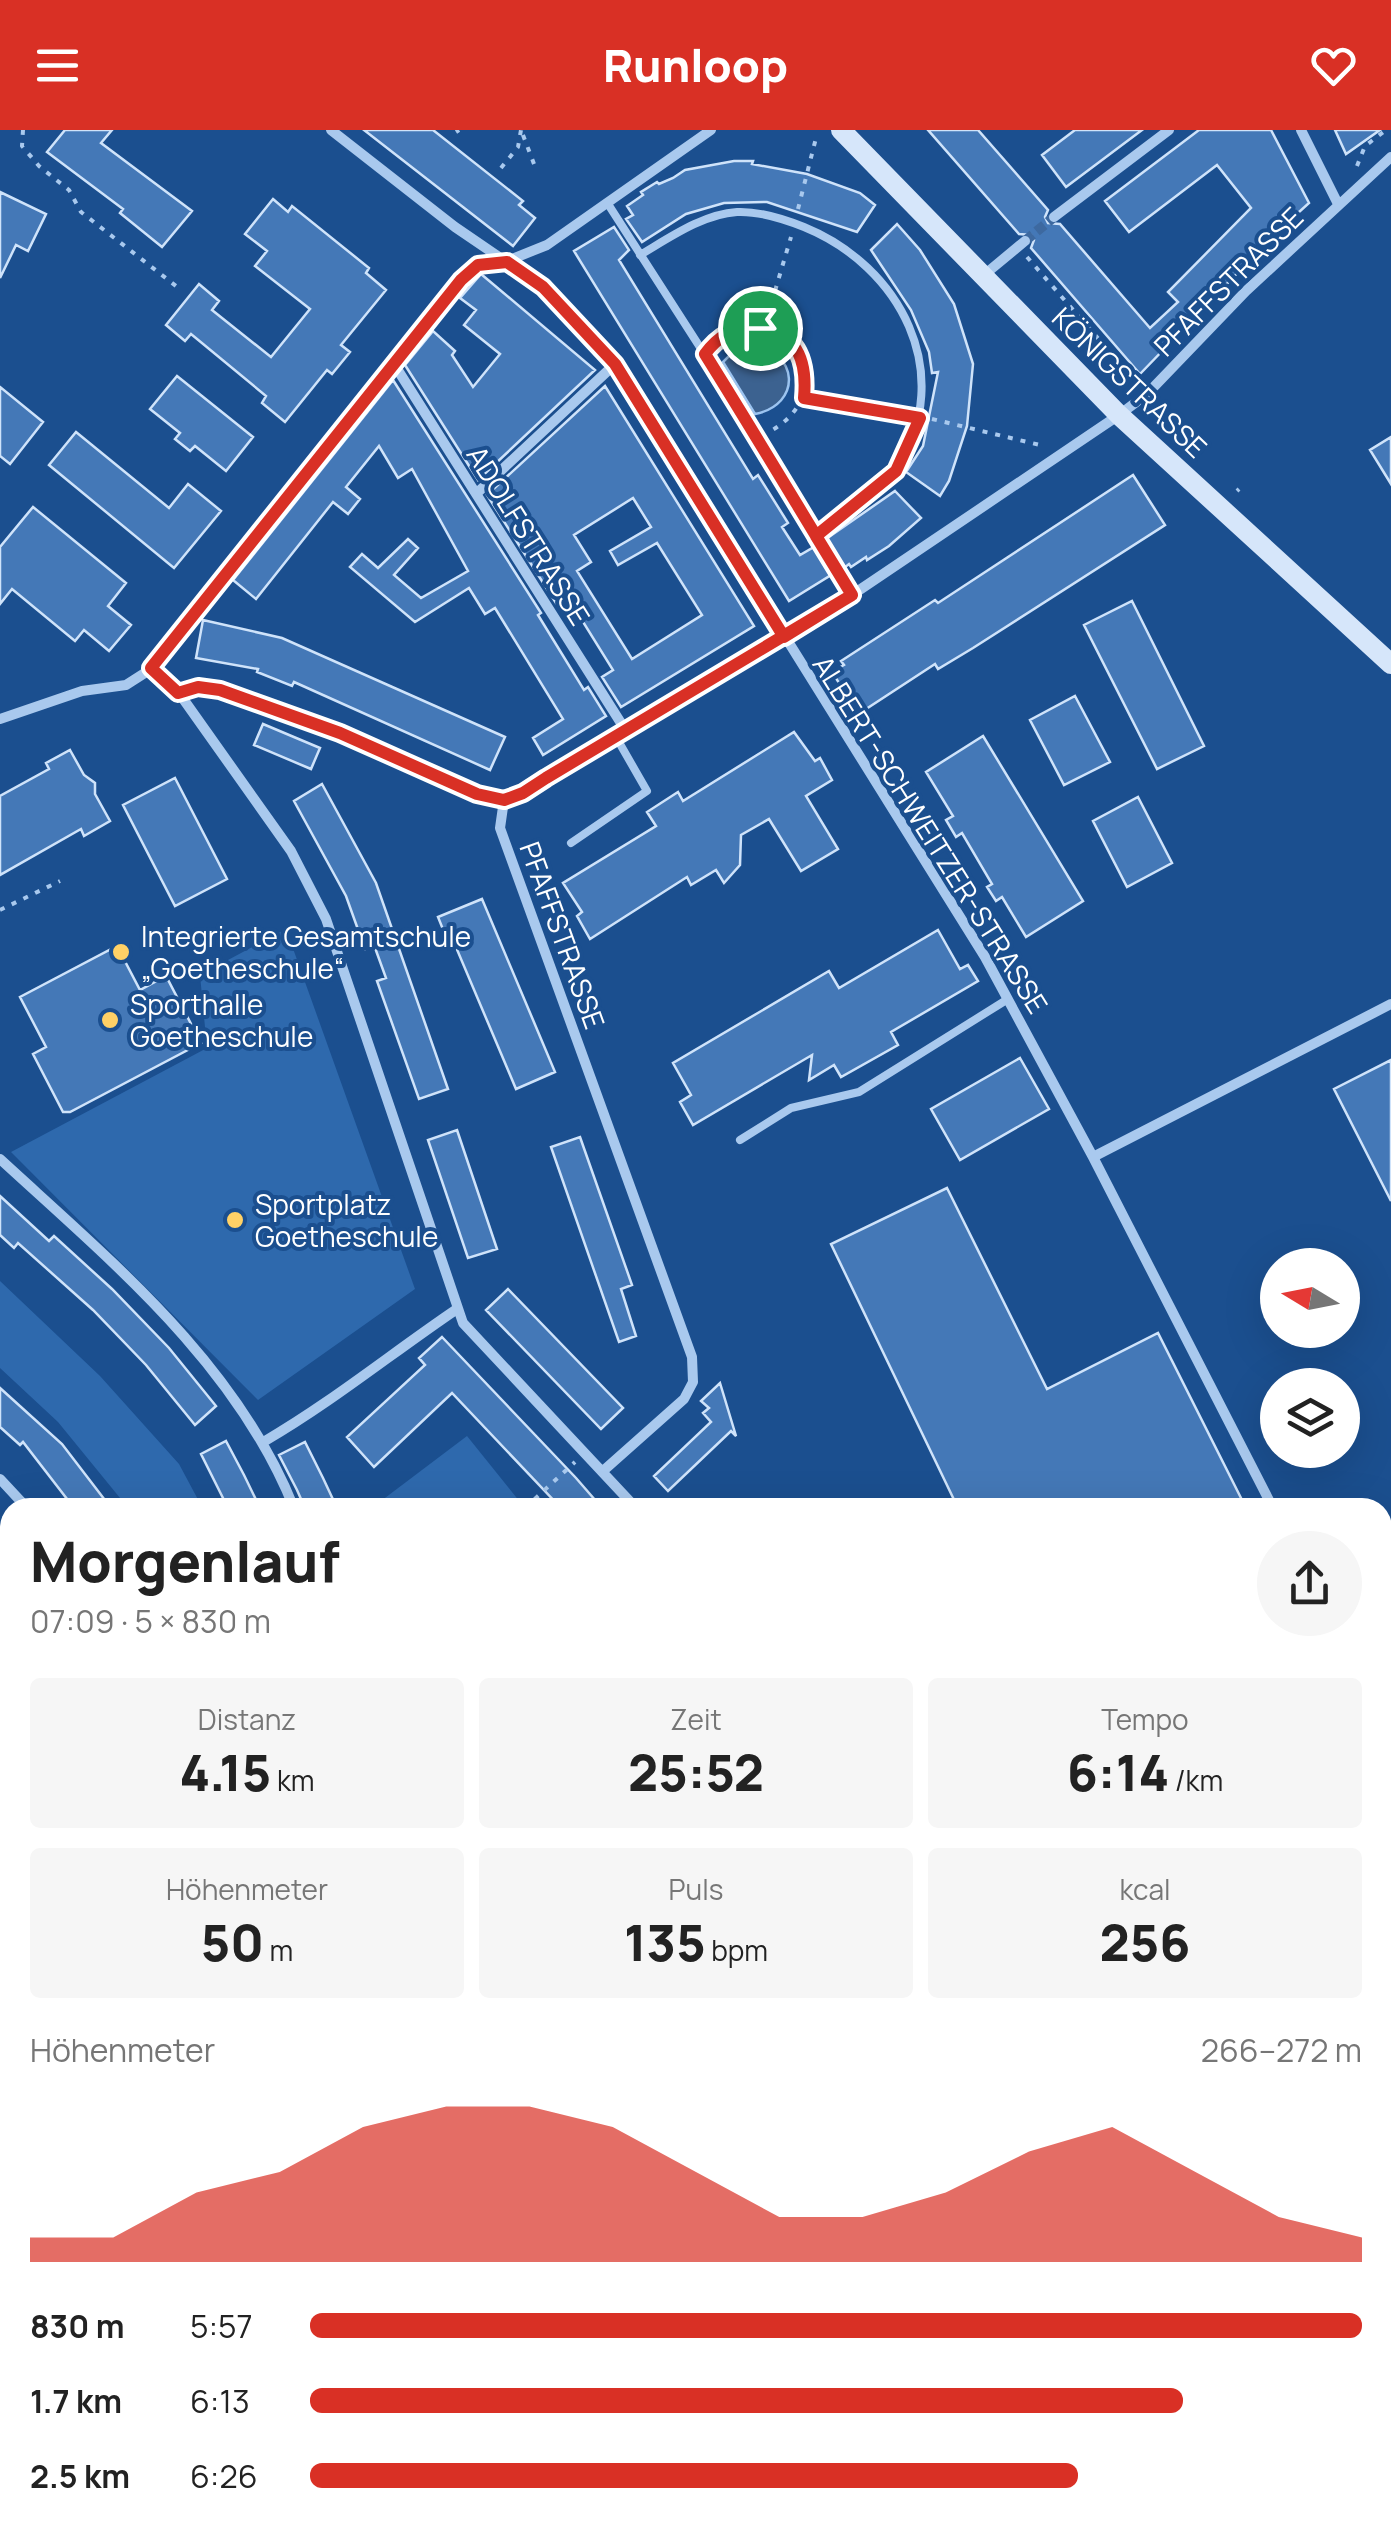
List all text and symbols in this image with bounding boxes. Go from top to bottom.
text: Runloop [603,34,788,96]
icon: menu [30,38,85,93]
icon: heart [1306,38,1361,93]
street label: PFAFFSTRASSE [1145,198,1311,364]
pin [718,286,803,371]
street label: KÖNIGSTRASSE [1044,298,1216,466]
icon: arrive [733,301,788,356]
street label: ADOLFSTRASSE [459,438,599,632]
street label: ALBERT-SCHWEITZER-STRASSE [805,648,1057,1020]
street label: PFAFFSTRASSE [512,836,614,1034]
place label: Integrierte Gesamtschule „Goetheschule“ [141,917,471,987]
marker: Integrierte Gesamtschule „Goetheschule“ [110,941,132,963]
place label: Sporthalle Goetheschule [130,985,313,1055]
marker: Sporthalle Goetheschule [99,1009,121,1031]
place label: Sportplatz Goetheschule [255,1185,438,1255]
marker: Sportplatz Goetheschule [224,1209,246,1231]
north arrow [1260,1248,1360,1348]
map controls [1260,1248,1360,1468]
button: layers [1260,1368,1360,1468]
text: Morgenlauf [30,1523,340,1599]
button: share [1257,1531,1362,1636]
text: 07:09 · 5 × 830 m [30,1599,271,1643]
text: Distanz [198,1700,296,1738]
text: Zeit [670,1700,722,1738]
text: Tempo [1101,1700,1189,1738]
text: 4.15 [179,1738,271,1806]
text: 25:52 [628,1738,764,1806]
text: 6:14 [1067,1738,1169,1806]
text: km [271,1761,315,1799]
text: /km [1169,1761,1223,1799]
text: Höhenmeter [166,1870,328,1908]
text: Puls [669,1870,723,1908]
text: kcal [1119,1870,1171,1908]
text: 50 [201,1908,264,1976]
text: 135 [624,1908,706,1976]
text: 256 [1100,1908,1190,1976]
text: m [264,1931,293,1969]
text: bpm [706,1931,768,1969]
text: Höhenmeter [30,2028,215,2072]
text: 266–272 m [1201,2028,1362,2072]
text: 830 m [30,2304,124,2348]
text: 5:57 [190,2304,253,2348]
text: 1.7 km [30,2379,122,2423]
text: 6:13 [190,2379,250,2423]
text: 2.5 km [30,2454,130,2498]
text: 6:26 [190,2454,258,2498]

